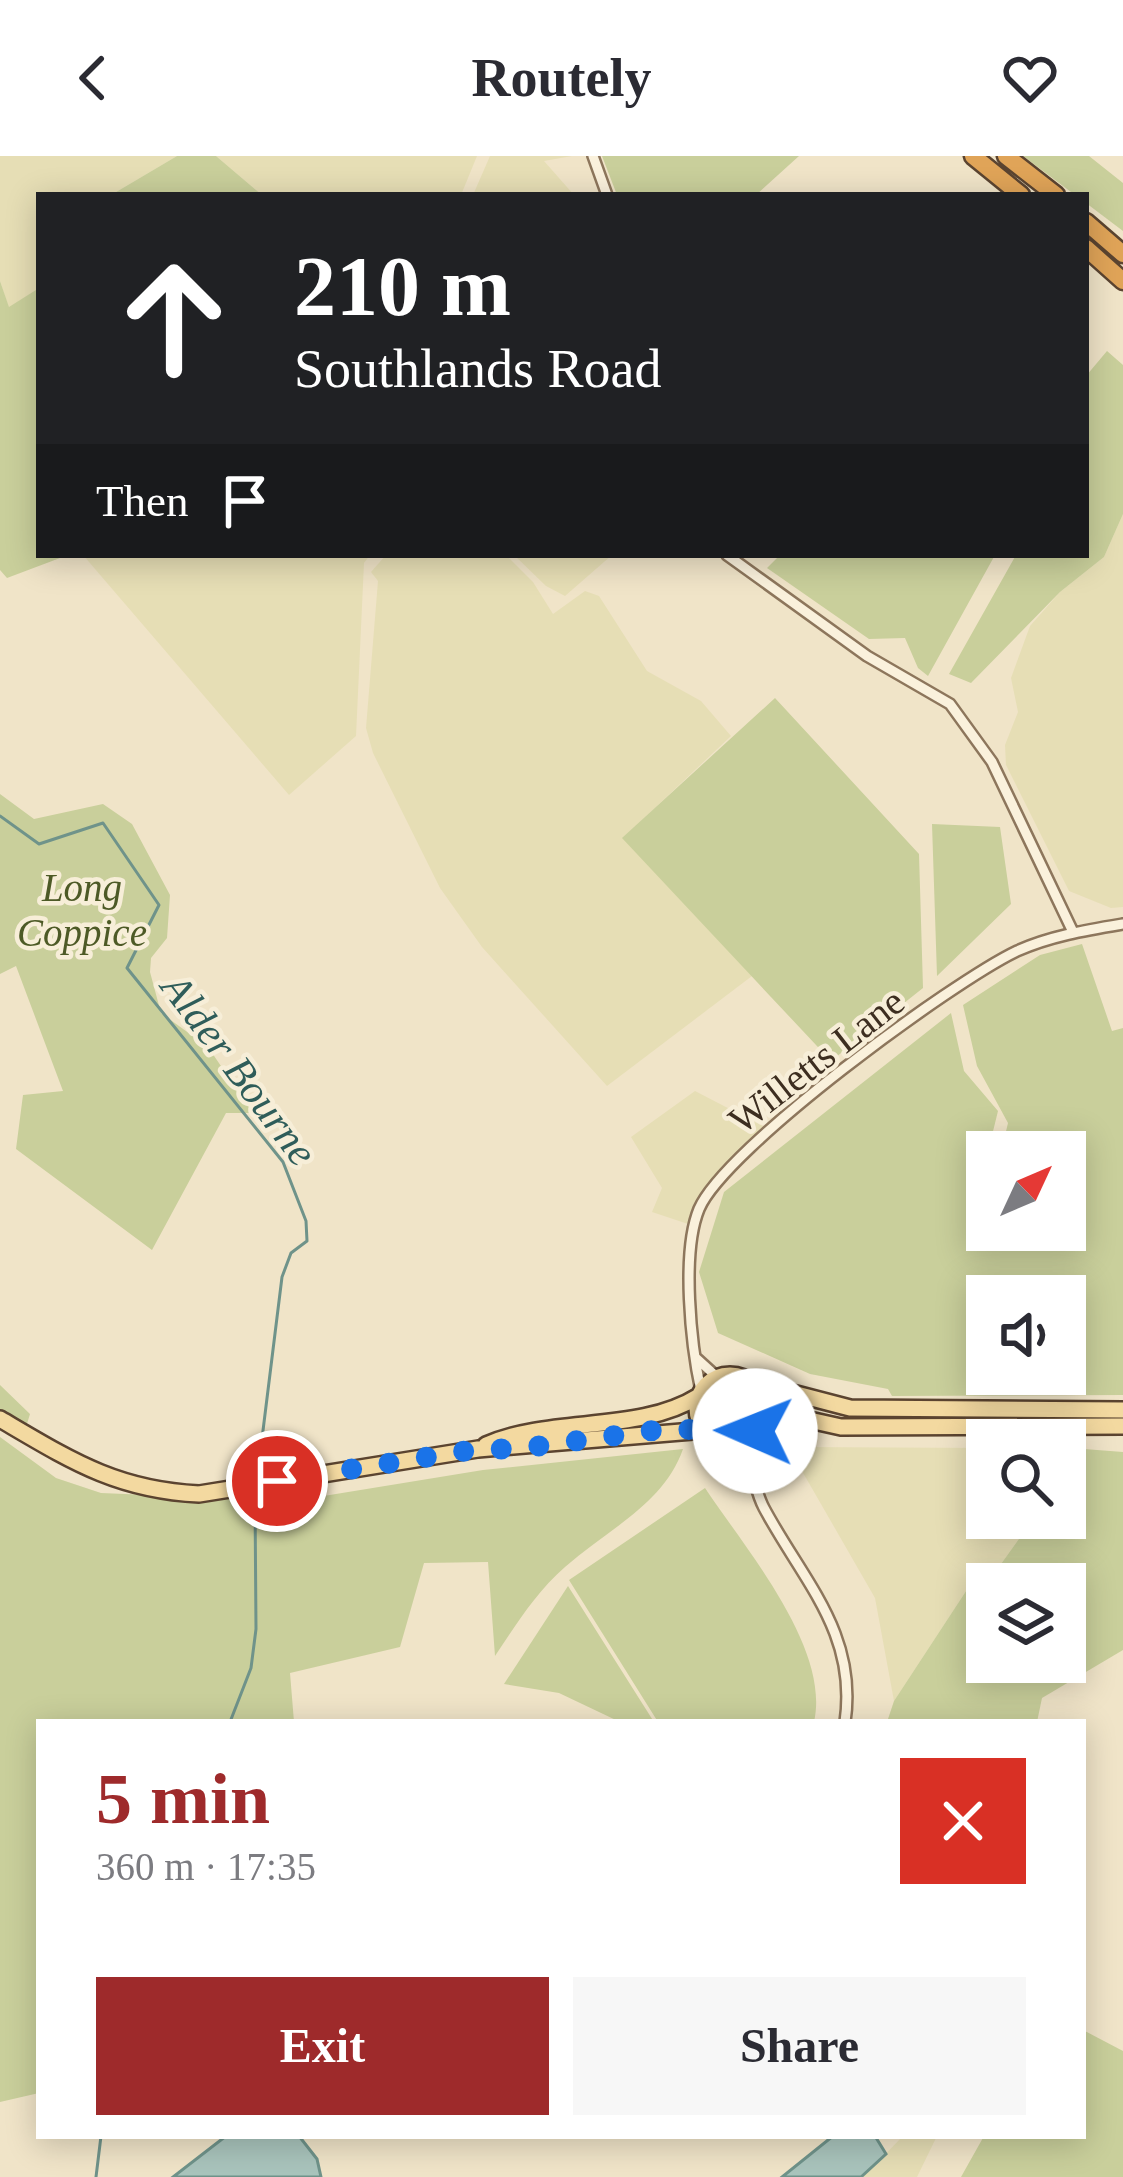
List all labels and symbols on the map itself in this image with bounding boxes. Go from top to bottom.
park label: Long Coppice [17,866,147,955]
water label: Alder Bourne [151,963,326,1174]
street label: Willetts Lane [720,979,912,1142]
north arrow [966,1131,1086,1251]
position arrow [692,1368,818,1494]
pin [226,1430,328,1532]

